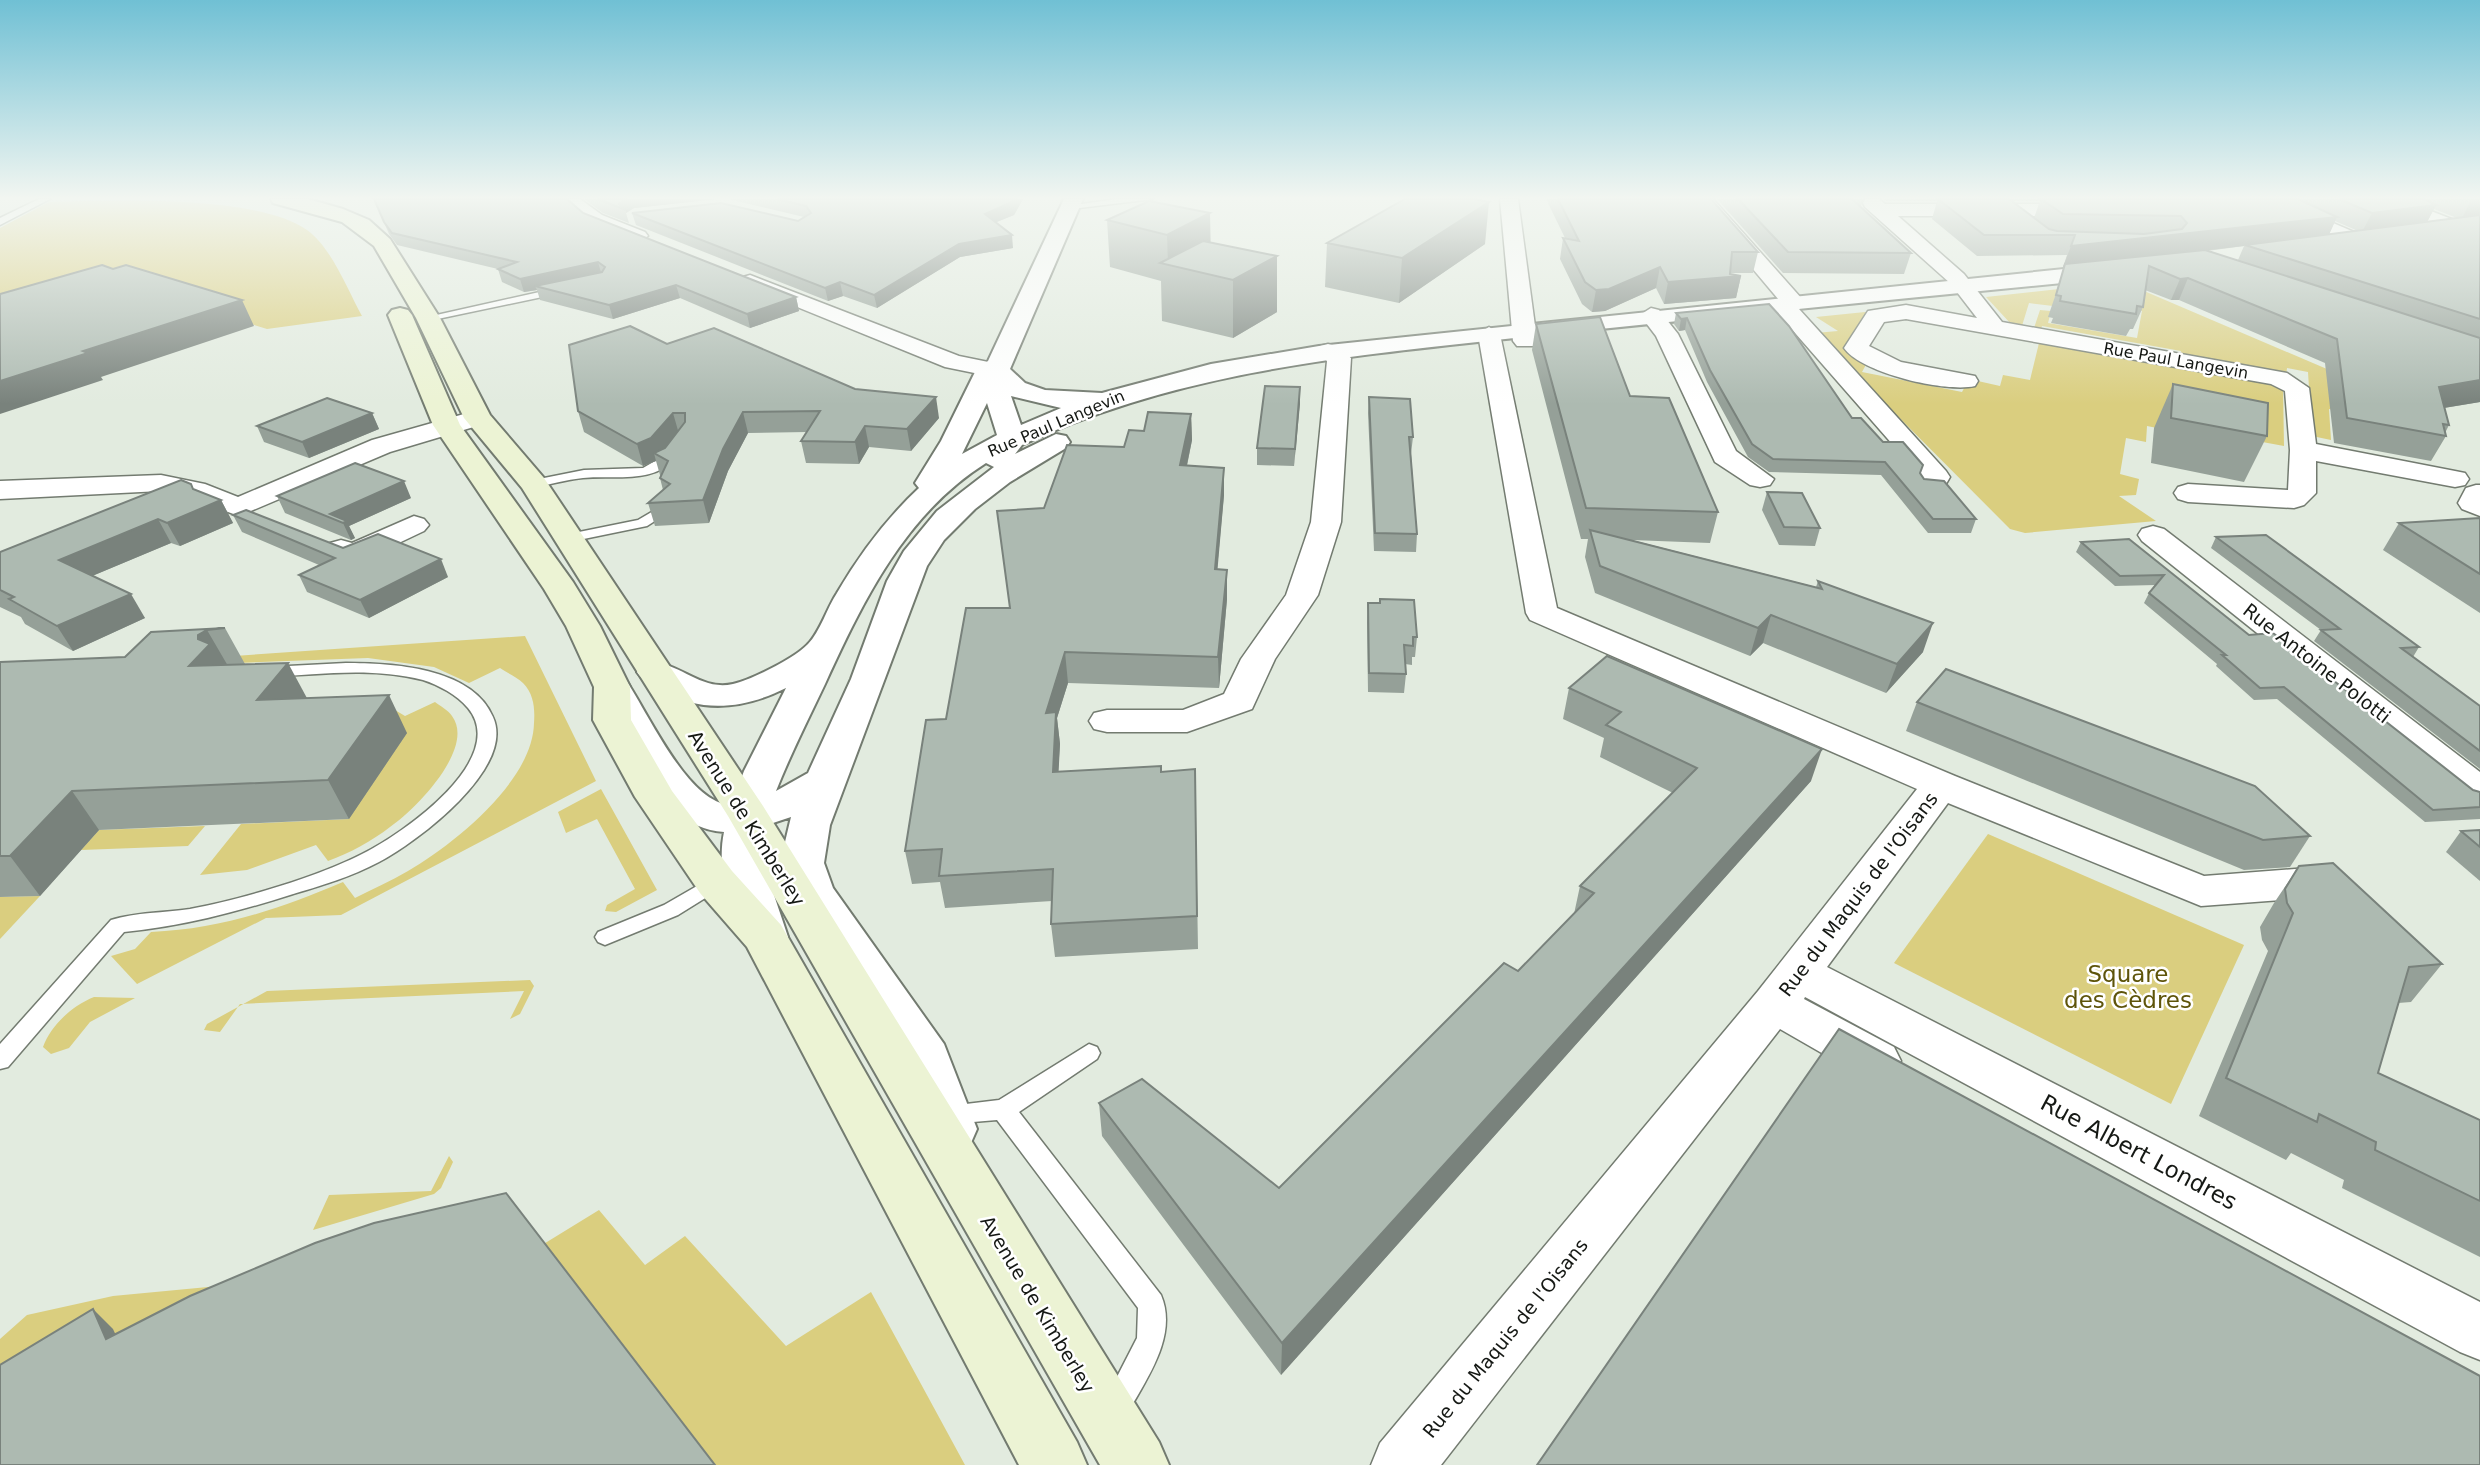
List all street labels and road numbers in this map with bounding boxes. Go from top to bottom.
street label: Rue Paul Langevin [2102,338,2250,383]
street label: Rue Paul Langevin [985,386,1127,461]
street label: Rue Antoine Polotti [2239,599,2395,727]
street label: Avenue de Kimberley [684,726,810,910]
street label: Rue du Maquis de l'Oisans [1774,788,1942,1000]
street label: Rue Albert Londres [2036,1089,2242,1215]
street label: Avenue de Kimberley [976,1212,1100,1396]
street label: Rue du Maquis de l'Oisans [1418,1234,1592,1442]

